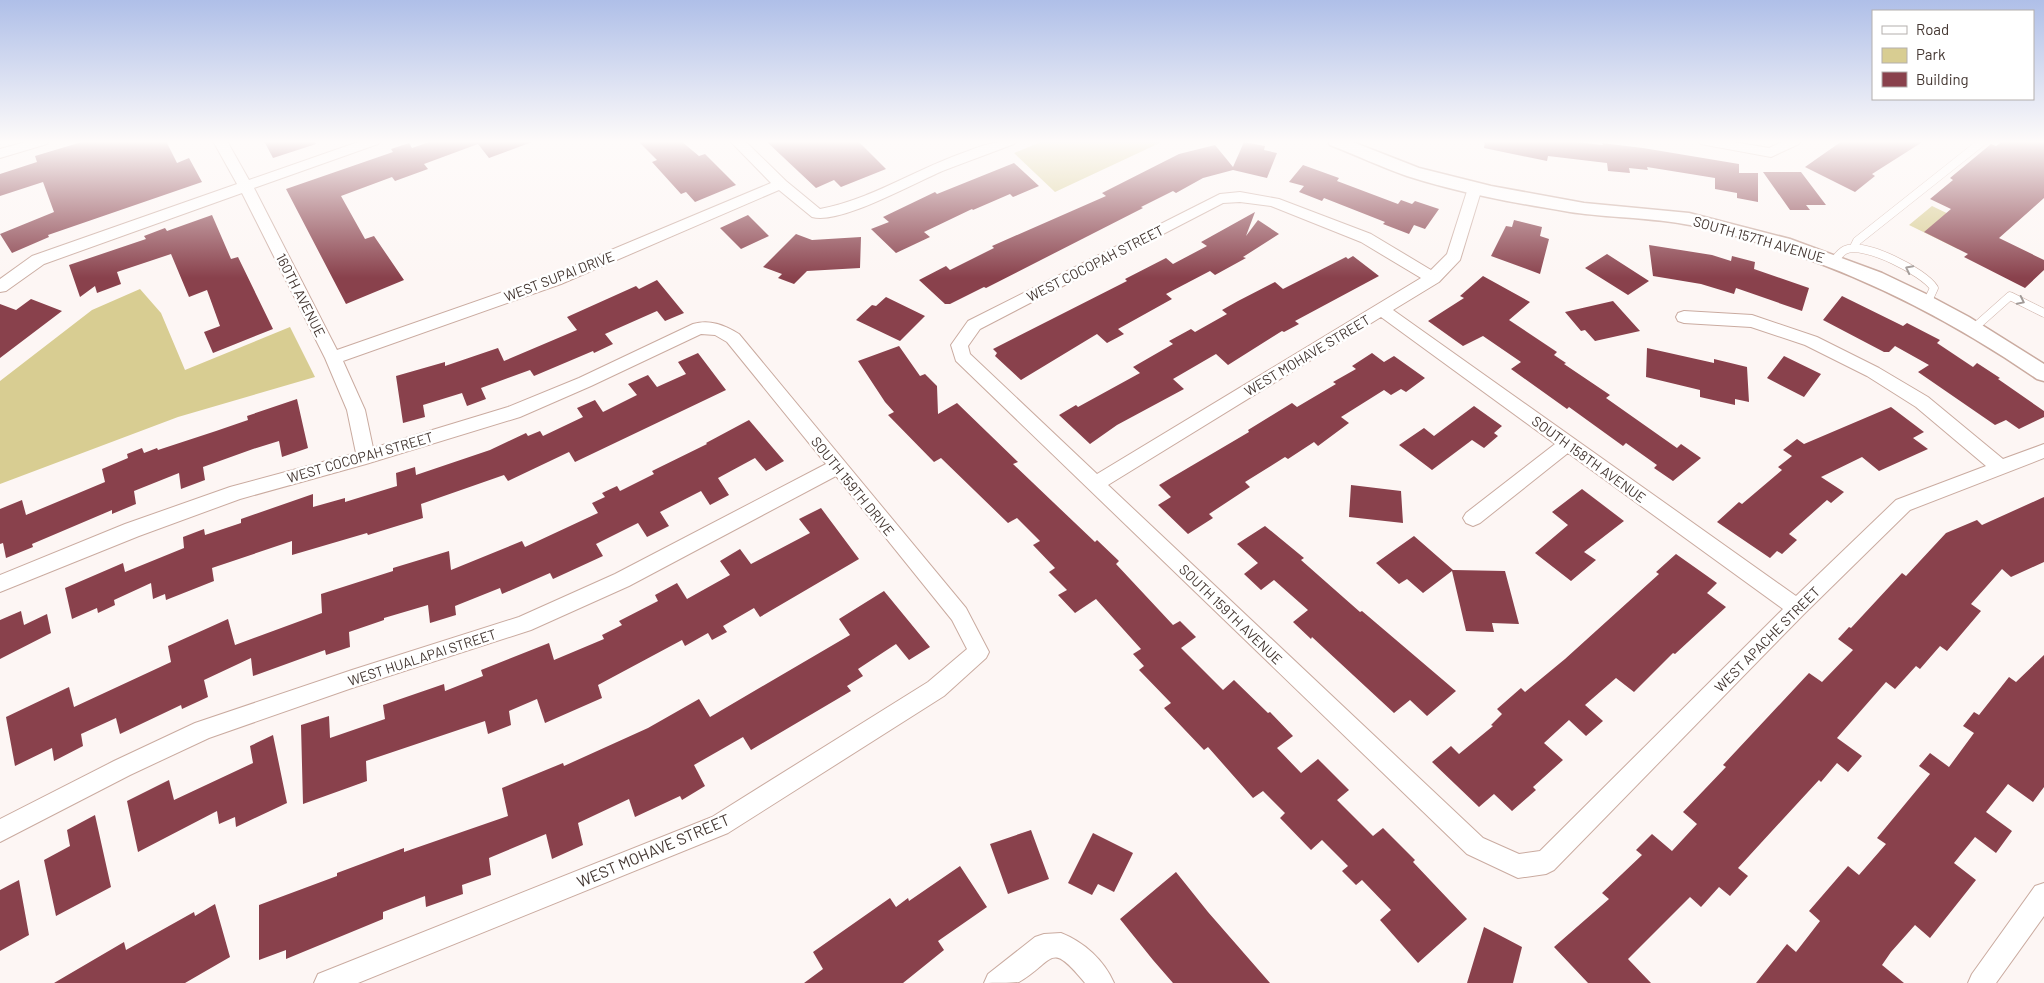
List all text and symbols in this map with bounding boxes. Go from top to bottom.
legend [1872,10,2034,100]
text: Road [1916,20,1949,38]
text: Park [1916,45,1946,63]
text: Building [1916,70,1969,88]
street label: SOUTH 157TH AVENUE [1691,212,1827,266]
street label: WEST COCOPAH STREET [1024,221,1166,305]
street label: WEST SUPAI DRIVE [501,247,617,305]
street label: 160TH AVENUE [273,250,329,340]
one-way arrow [1905,265,1914,275]
one-way arrow [2016,295,2025,306]
street label: WEST MOHAVE STREET [1241,311,1373,399]
street label: SOUTH 158TH AVENUE [1529,412,1649,506]
street label: WEST COCOPAH STREET [285,428,435,486]
street label: SOUTH 159TH DRIVE [808,433,898,539]
street label: SOUTH 159TH AVENUE [1176,560,1286,668]
street label: WEST APACHE STREET [1711,583,1823,695]
street label: WEST HUALAPAI STREET [346,625,498,689]
street label: WEST MOHAVE STREET [574,809,732,891]

